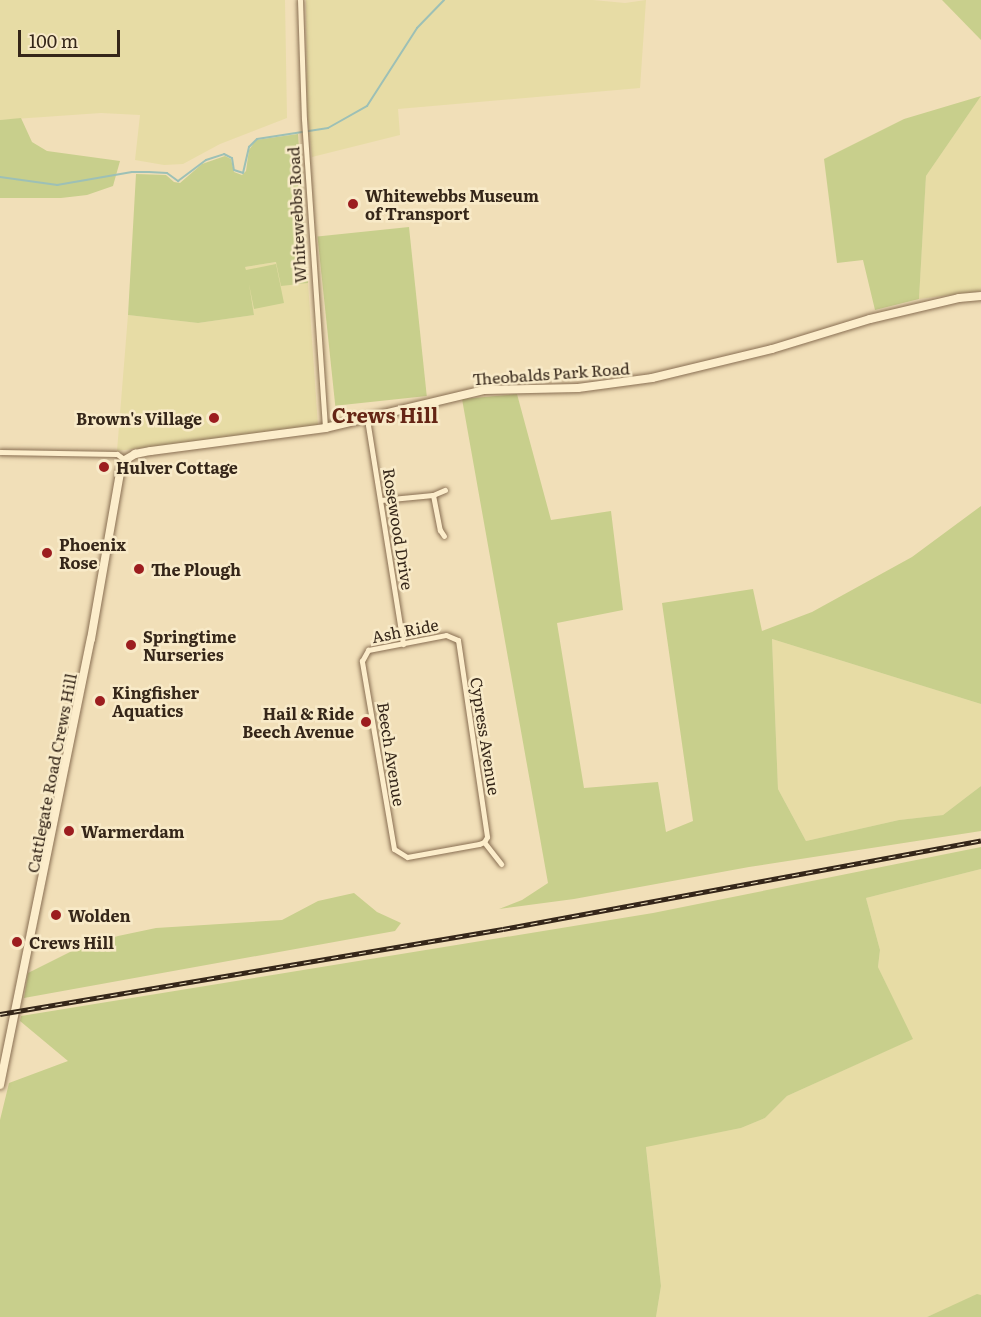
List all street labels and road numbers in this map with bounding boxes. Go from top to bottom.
street label: Whitewebbs Road [283,146,309,284]
street label: Theobalds Park Road [472,358,630,388]
street label: Rosewood Drive [380,467,418,591]
street label: Ash Ride [370,614,440,646]
street label: Cattlegate Road Crews Hill [22,672,80,874]
street label: Cypress Avenue [467,676,505,796]
street label: Beech Avenue [374,701,410,807]

